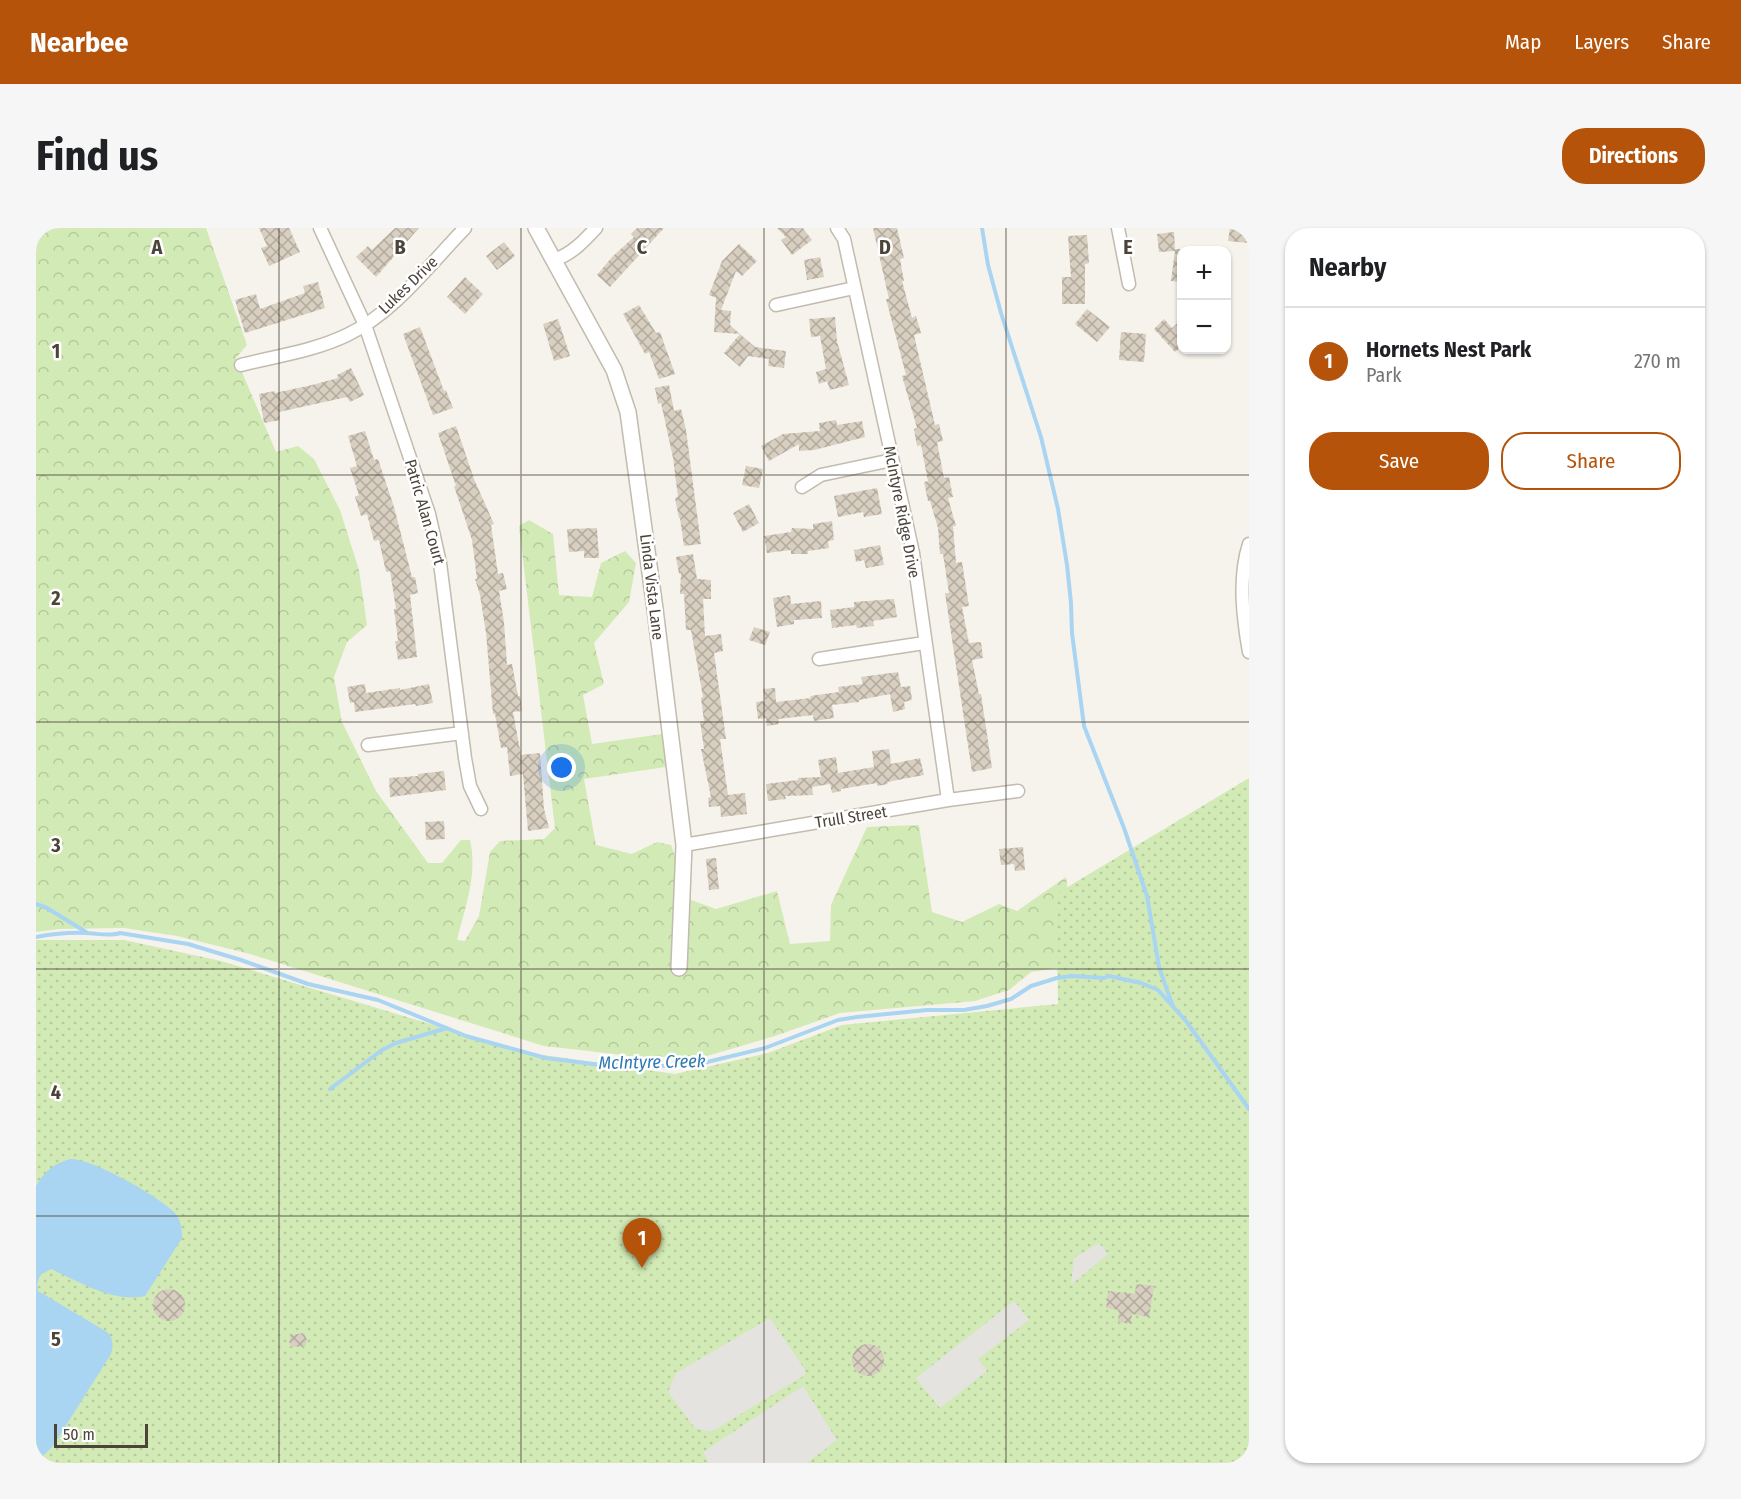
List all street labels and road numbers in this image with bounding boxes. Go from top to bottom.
street label: Lukes Drive [374,252,442,318]
street label: McIntyre Ridge Drive [880,444,924,580]
street label: Patric Alan Court [401,457,449,568]
street label: Linda Vista Lane [636,533,668,641]
street label: Trull Street [814,802,889,832]

